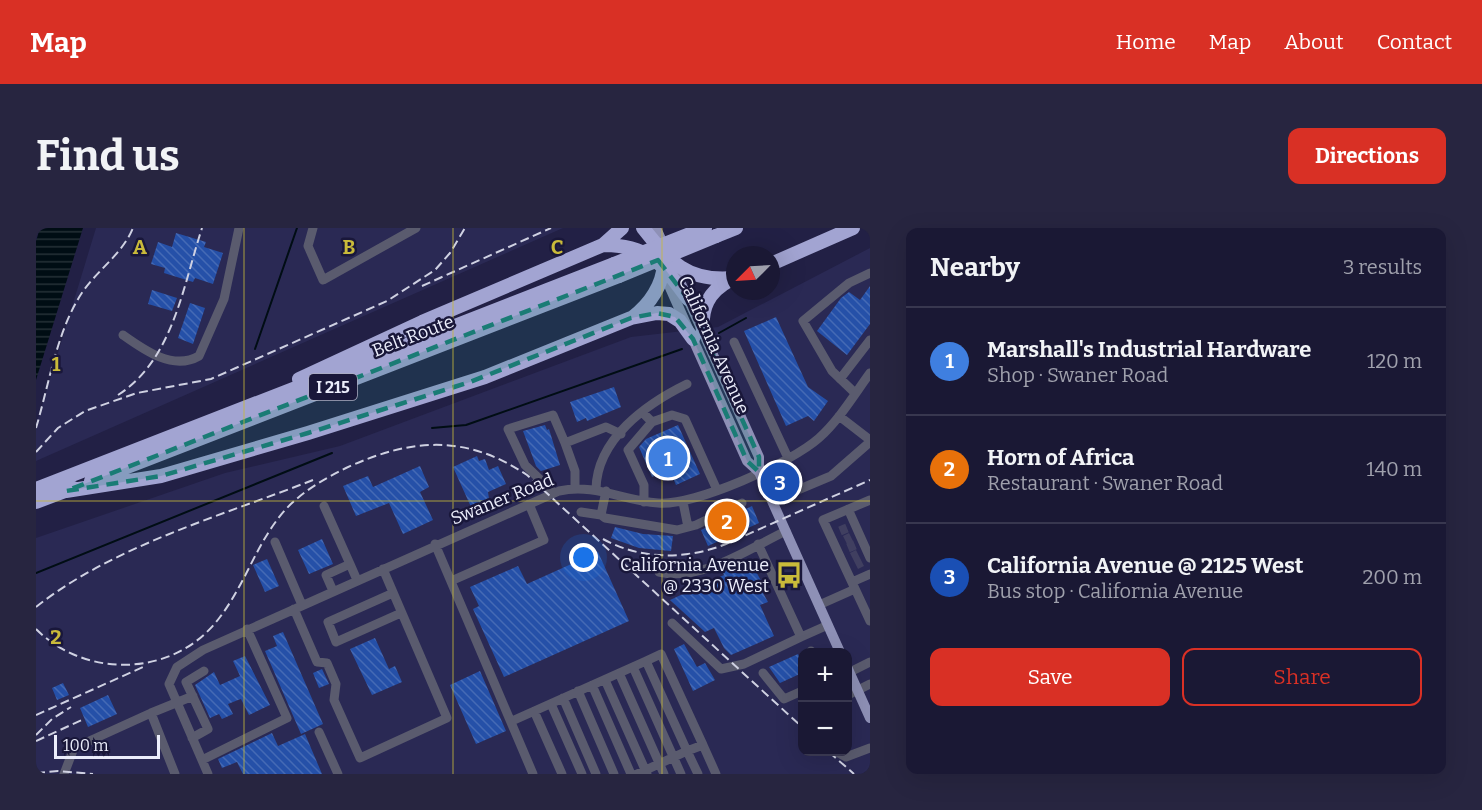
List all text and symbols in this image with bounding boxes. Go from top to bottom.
text: Map [30,26,87,59]
text: Home [1116,29,1176,55]
text: Map [1209,29,1251,55]
text: About [1284,29,1344,55]
text: Contact [1377,29,1452,55]
button: Directions [1288,128,1446,184]
text: Find us [36,131,180,181]
text: A [133,235,148,259]
text: B [343,235,356,259]
text: C [551,235,563,259]
north arrow [726,246,780,300]
text: Nearby [930,252,1020,283]
text: 3 results [1343,255,1422,279]
street label: California Avenue [674,272,754,418]
street label: Belt Route [369,310,457,362]
text: Marshall's Industrial Hardware [987,336,1311,363]
text: 1 [945,349,954,373]
text: 120 m [1367,349,1422,373]
text: 1 [52,352,61,376]
text: Shop · Swaner Road [987,363,1168,387]
road number: I 215 [309,374,357,400]
pin: 1 [648,436,688,480]
text: Horn of Africa [987,444,1134,471]
text: 2 [944,457,955,481]
text: 140 m [1366,457,1422,481]
pin: 3 [760,460,800,504]
street label: Swaner Road [447,468,557,530]
text: Restaurant · Swaner Road [987,471,1223,495]
pin: 2 [708,498,746,544]
your location [569,543,598,572]
text: California Avenue @ 2125 West [987,552,1304,579]
place label: California Avenue @ 2330 West [620,554,769,597]
bus stop icon: California Avenue @ 2330 West [774,560,804,590]
text: 3 [944,565,955,589]
text: 200 m [1362,565,1422,589]
text: Bus stop · California Avenue [987,579,1243,603]
text: 2 [50,625,62,649]
map controls [798,648,852,756]
button: + [798,648,852,702]
button: Save [930,648,1170,706]
button: Share [1182,648,1422,706]
button: − [798,702,852,756]
scale bar [54,732,160,760]
text: 100 m [63,736,108,755]

